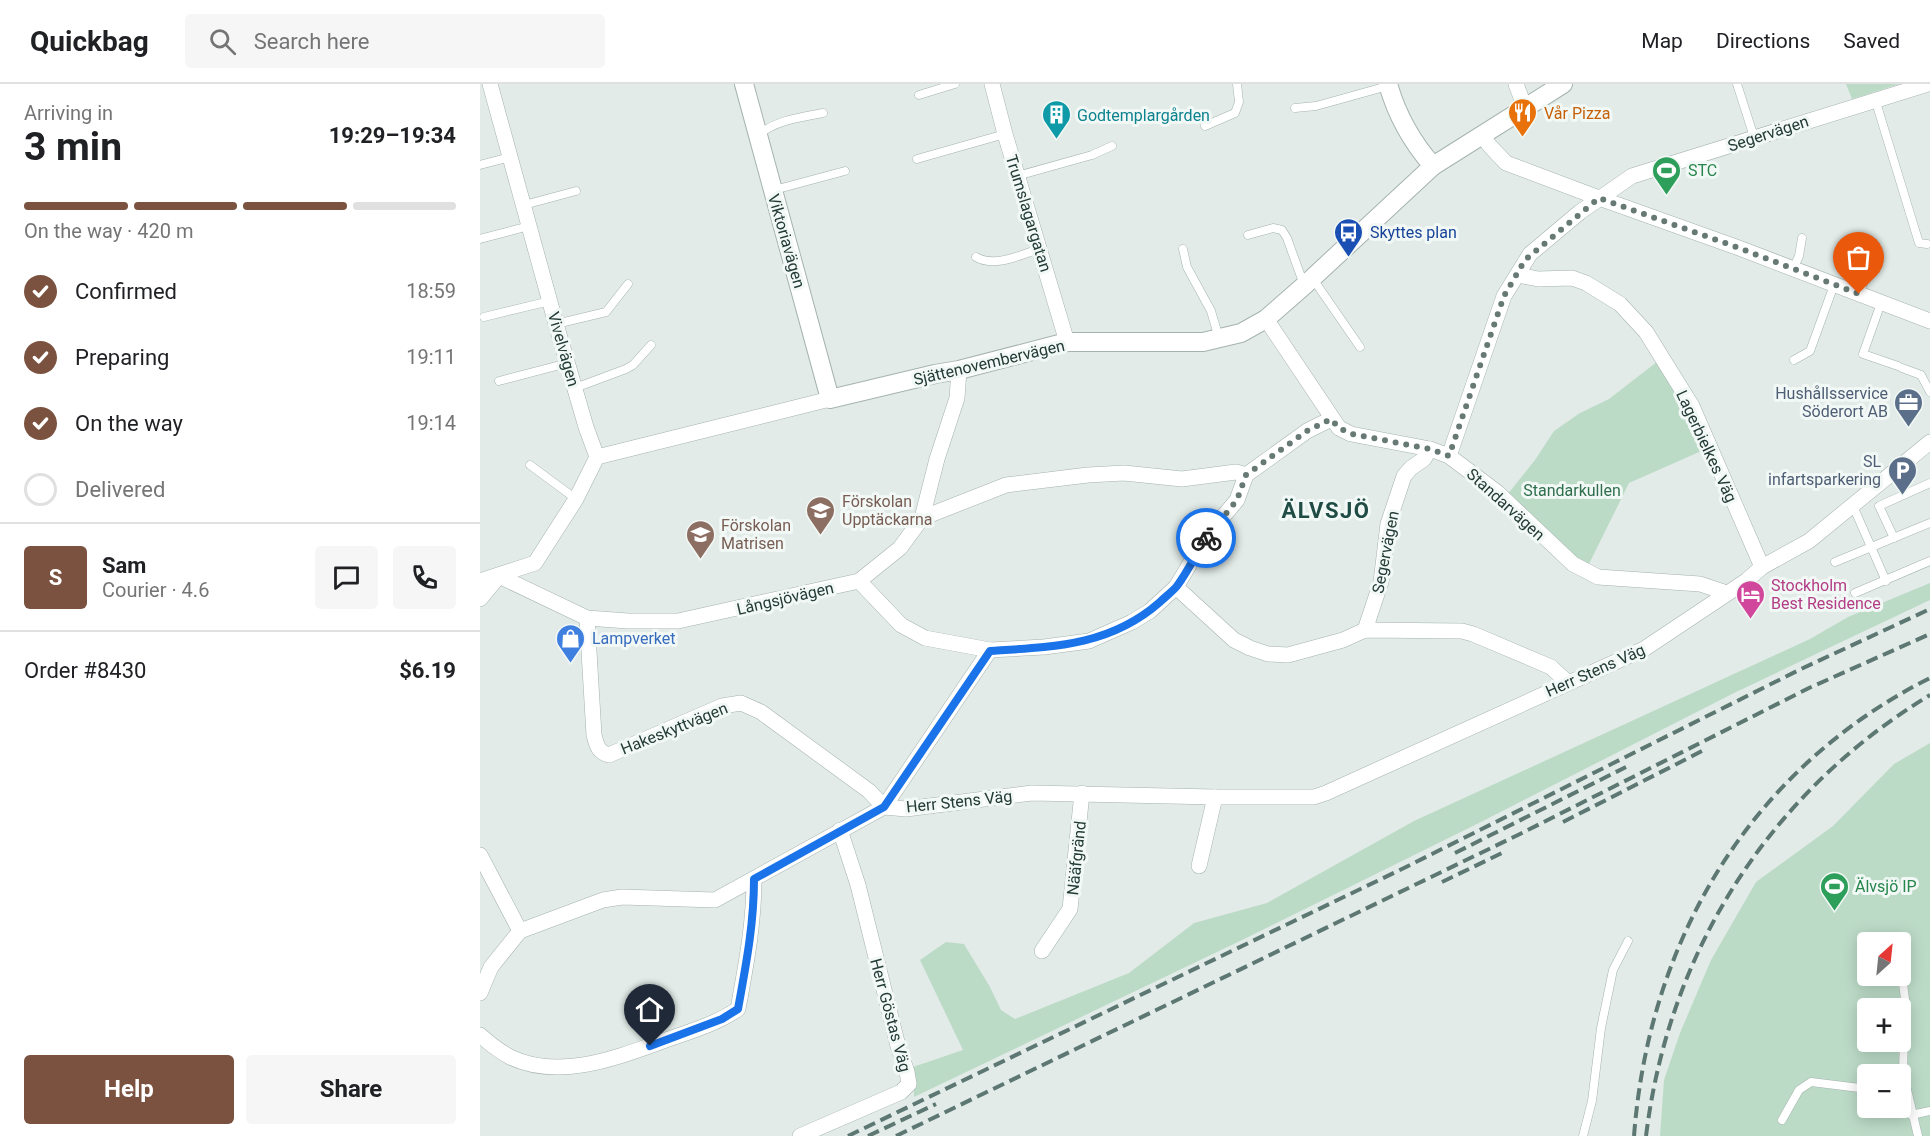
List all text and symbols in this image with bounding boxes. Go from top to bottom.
search box [185,14,605,68]
text: Quickbag [30,25,149,58]
icon: search [206,25,239,58]
text: Search here [254,29,369,54]
text: Map [1641,29,1683,53]
text: Directions [1716,29,1810,53]
text: Saved [1843,29,1900,53]
restaurant icon: Vår Pizza [1507,97,1539,139]
building icon: Godtemplargården [1040,99,1072,141]
text: Arriving in [24,101,113,125]
place label: Vår Pizza [1544,104,1610,123]
place label: Godtemplargården [1077,106,1210,125]
street label: Segervägen [1725,112,1811,155]
text: 19:29–19:34 [329,123,456,148]
text: 3 min [24,124,122,170]
street label: Trumslagargatan [1002,152,1055,274]
sports icon: STC [1651,154,1683,196]
place label: STC [1688,161,1717,180]
street label: Viktoriavägen [764,192,809,290]
bus stop icon: Skyttes plan [1333,216,1365,258]
text: On the way · 420 m [24,219,193,243]
place label: Skyttes plan [1370,223,1457,242]
pin [1833,232,1884,294]
icon: bag [1842,241,1875,274]
icon: check [24,275,57,308]
text: Confirmed [75,279,177,304]
text: 18:59 [406,279,456,303]
street label: Vivelvägen [544,310,583,389]
street label: Sjättenovembervägen [912,336,1067,389]
icon: check [24,341,57,374]
text: Preparing [75,345,169,370]
text: 19:11 [406,345,456,369]
place label: Hushållsservice Söderort AB [1775,384,1888,421]
office icon: Hushållsservice Söderort AB [1893,386,1925,428]
street label: Lagerbielkes Väg [1672,387,1741,505]
icon: check [24,407,57,440]
text: On the way [75,411,183,436]
text: 19:14 [406,411,456,435]
place label: SL infartsparkering [1768,452,1881,489]
parking icon: SL infartsparkering [1886,454,1918,496]
street label: Standarvägen [1463,464,1549,544]
text: Delivered [75,477,165,502]
park label: Standarkullen [1523,481,1621,500]
place label: Förskolan Upptäckarna [842,492,932,529]
school or university icon: Förskolan Upptäckarna [805,494,837,536]
district label: ÄLVSJÖ [1282,498,1370,523]
courier [1176,508,1236,568]
street label: Segervägen [1368,509,1403,595]
place label: Förskolan Matrisen [721,516,791,553]
school or university icon: Förskolan Matrisen [684,518,716,560]
icon: bike [1190,522,1223,555]
button: chat [315,546,378,609]
button: phone [393,546,456,609]
text: Sam [102,553,146,578]
text: S [49,565,62,590]
place label: Stockholm Best Residence [1771,576,1881,613]
text: Courier · 4.6 [102,578,209,602]
street label: Långsjövägen [735,578,835,619]
hotel icon: Stockholm Best Residence [1734,578,1766,620]
shop icon: Lampverket [555,622,587,664]
place label: Lampverket [592,629,675,648]
street label: Herr Stens Väg [1543,640,1648,701]
text: Order #8430 [24,658,146,683]
text: $6.19 [399,658,456,683]
street label: Hakeskyttvägen [618,698,730,759]
street label: Herr Stens Väg [905,786,1013,817]
street label: Nääfgränd [1063,820,1090,896]
sports icon: Älvsjö IP [1818,870,1850,912]
place label: Älvsjö IP [1855,877,1917,896]
north arrow [1857,932,1911,986]
map controls [1857,932,1911,1118]
street label: Herr Göstas Väg [866,956,915,1074]
pin [624,984,675,1046]
icon: home [633,993,666,1026]
button: + [1857,998,1911,1052]
button: Help [24,1055,234,1124]
button: Share [246,1055,456,1124]
button: − [1857,1064,1911,1118]

